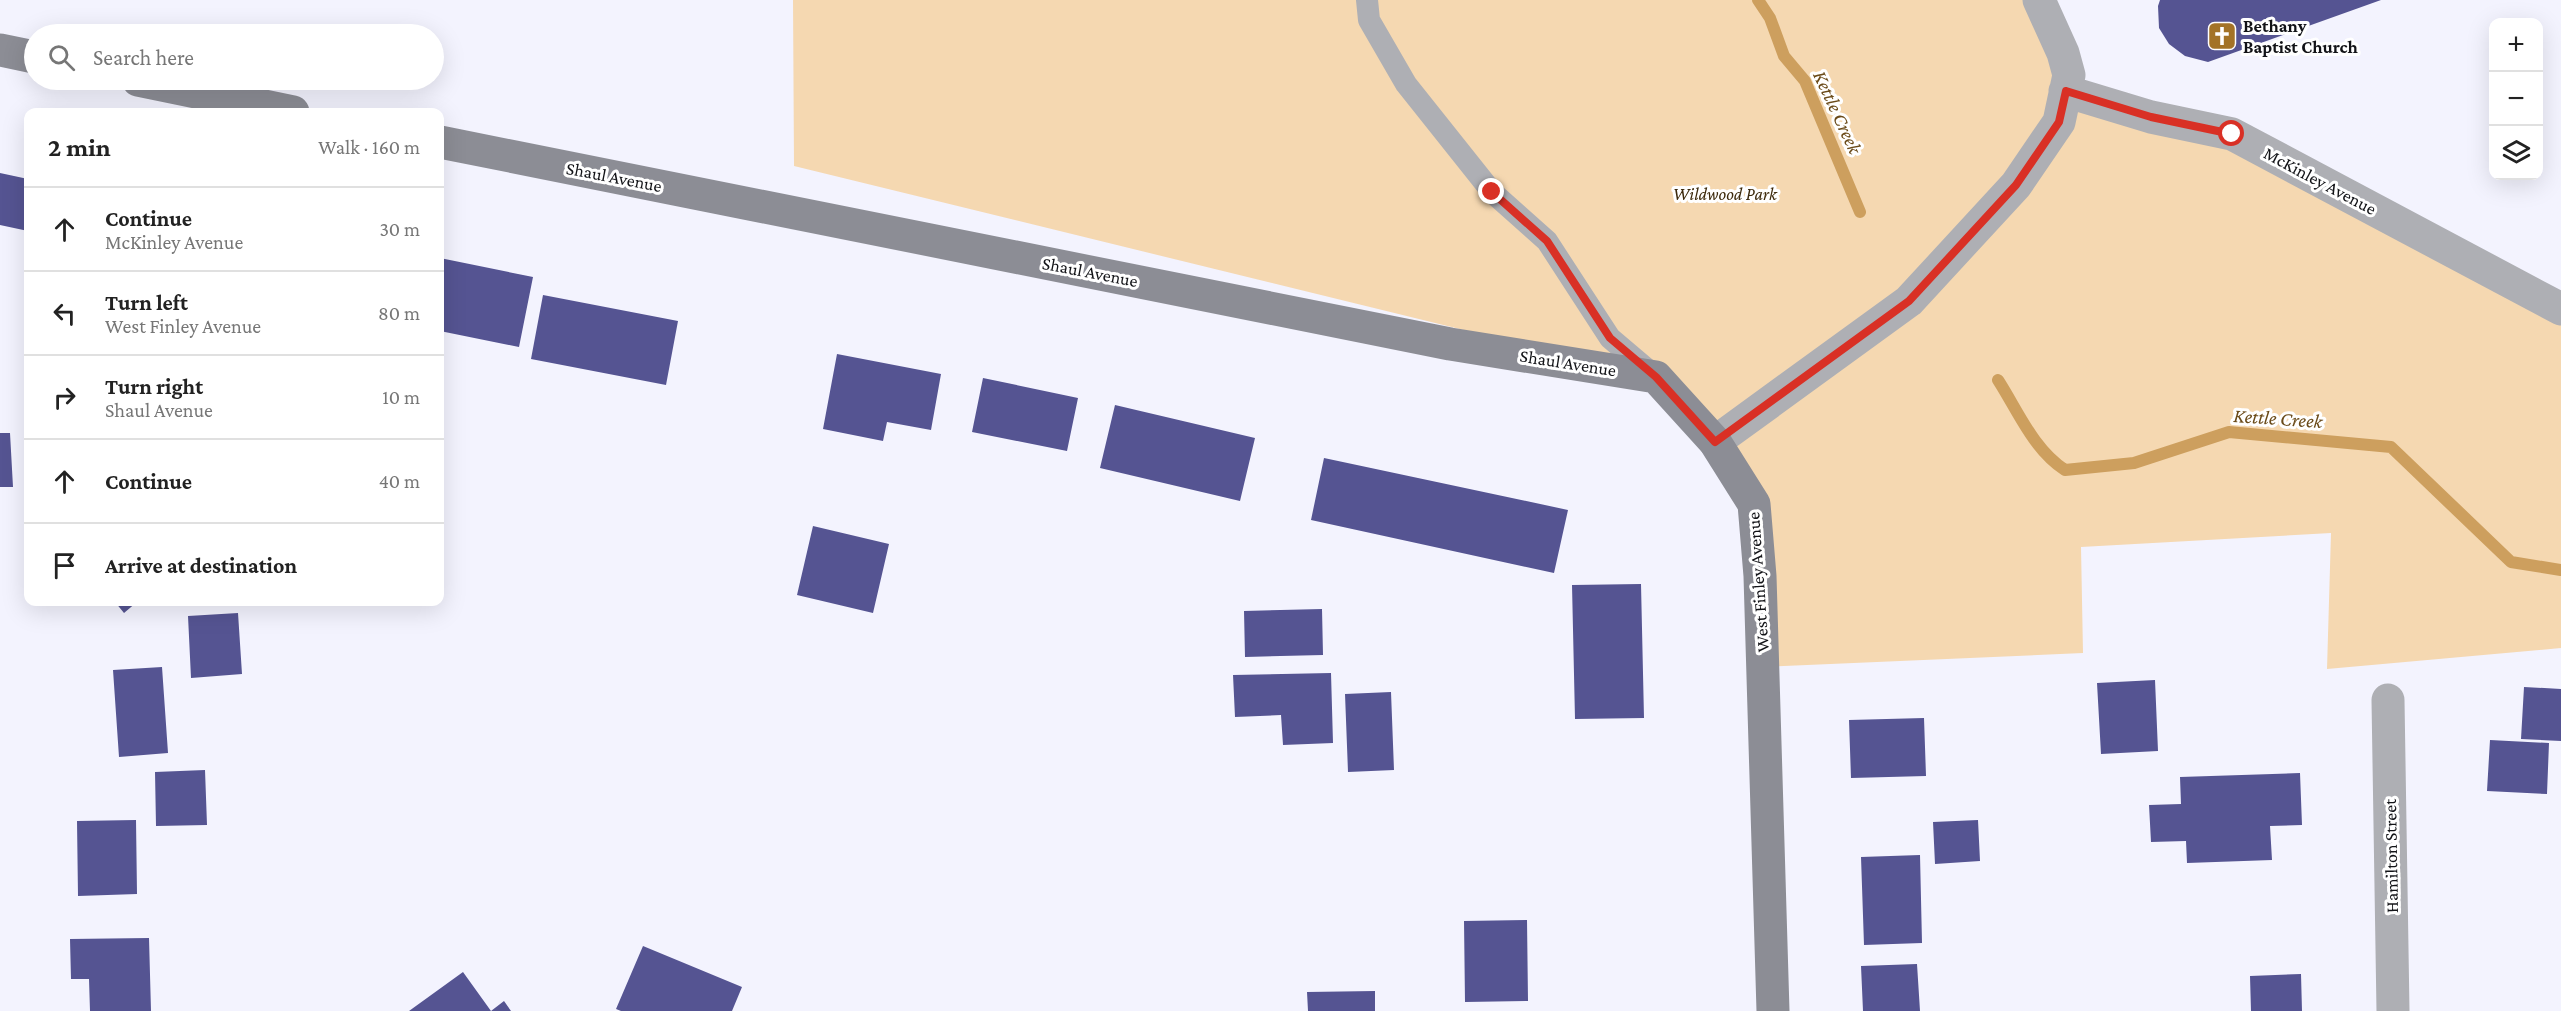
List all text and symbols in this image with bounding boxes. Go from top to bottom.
place label: Bethany Baptist Church [2243,16,2358,57]
map controls [2489,18,2543,180]
button: + [2489,18,2543,72]
church icon: Bethany Baptist Church [2206,20,2238,52]
search box [24,24,444,90]
icon: search [45,41,78,74]
text: Search here [93,45,194,70]
water label: Kettle Creek [1809,67,1867,158]
button: − [2489,72,2543,126]
route start [2218,120,2244,146]
button: layers [2489,126,2543,180]
text: 2 min [48,133,111,162]
text: Walk · 160 m [318,136,420,158]
street label: McKinley Avenue [2260,143,2380,219]
street label: Shaul Avenue [564,158,664,196]
route end [1478,178,1504,204]
park label: Wildwood Park [1673,184,1778,204]
text: Continue [105,206,192,231]
icon: ahead [48,213,81,246]
text: 30 m [379,218,420,240]
text: McKinley Avenue [105,231,243,253]
street label: Shaul Avenue [1040,253,1140,291]
text: Turn left [105,290,188,315]
icon: left [48,297,81,330]
text: 80 m [378,302,420,324]
text: West Finley Avenue [105,315,261,337]
street label: Shaul Avenue [1518,346,1618,380]
text: Turn right [105,374,203,399]
icon: right [48,381,81,414]
text: 10 m [382,386,420,408]
text: Shaul Avenue [105,399,213,421]
water label: Kettle Creek [2233,404,2324,432]
icon: ahead [48,465,81,498]
text: Continue [105,469,192,494]
text: 40 m [379,470,420,492]
street label: West Finley Avenue [1743,511,1773,653]
icon: arrive [48,549,81,582]
text: Arrive at destination [105,553,297,578]
street label: Hamilton Street [2380,798,2402,913]

